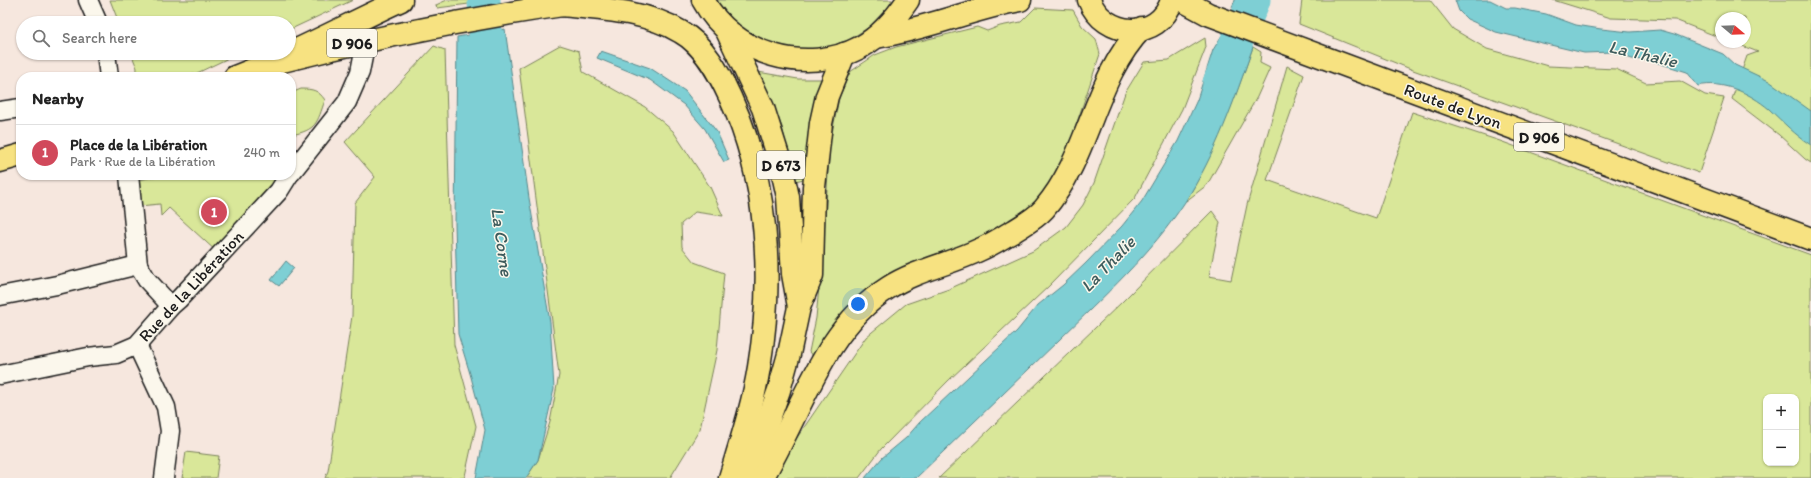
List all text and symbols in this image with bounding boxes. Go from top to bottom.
north arrow [1715,12,1751,48]
search box [16,16,296,60]
icon: search [30,27,52,49]
text: Search here [62,29,137,47]
road number: D 906 [327,29,377,57]
water label: La Thalie [1607,35,1681,73]
street label: Route de Lyon [1401,79,1505,133]
text: Nearby [32,88,84,108]
road number: D 906 [1514,123,1564,151]
text: Place de la Libération [70,136,207,154]
text: 1 [42,145,48,160]
text: 240 m [243,145,280,160]
road number: D 673 [757,151,805,179]
text: Park · Rue de la Libération [70,154,215,169]
pin: 1 [201,197,227,227]
water label: La Corne [486,206,518,279]
street label: Rue de la Libération [134,226,248,346]
water label: La Thalie [1076,230,1141,297]
your location [848,294,868,314]
map controls [1763,394,1799,466]
button: + [1763,394,1799,430]
button: − [1763,430,1799,466]

